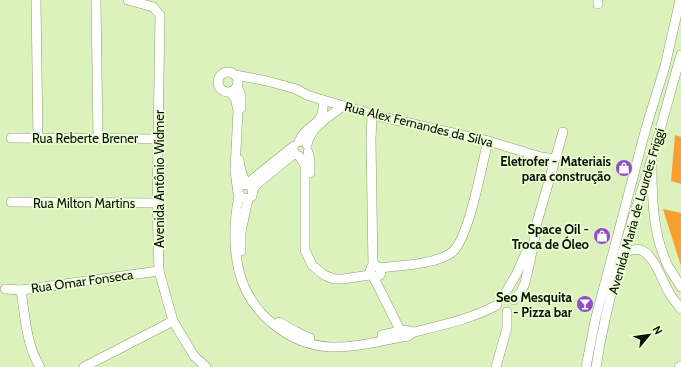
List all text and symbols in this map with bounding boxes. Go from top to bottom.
street label: Rua Alex Fernandes da Silva [343,98,496,150]
street label: Avenida Antônio Widmer [151,109,167,248]
street label: Avenida Maria de Lourdes Friggi [605,126,667,296]
street label: Rua Reberte Brener [32,130,139,146]
place label: Eletrofer - Materiais para construção [500,153,612,184]
shop icon: Eletrofer - Materiais para construção [614,158,634,178]
street label: Rua Milton Martins [33,195,136,211]
place label: Space Oil - Troca de Óleo [512,221,590,252]
shop icon: Space Oil - Troca de Óleo [592,226,612,246]
street label: Rua Omar Fonseca [30,266,135,296]
place label: Seo Mesquita - Pizza bar [496,289,573,320]
bar icon: Seo Mesquita - Pizza bar [575,294,595,314]
north arrow [629,315,669,355]
text: N [650,323,666,337]

